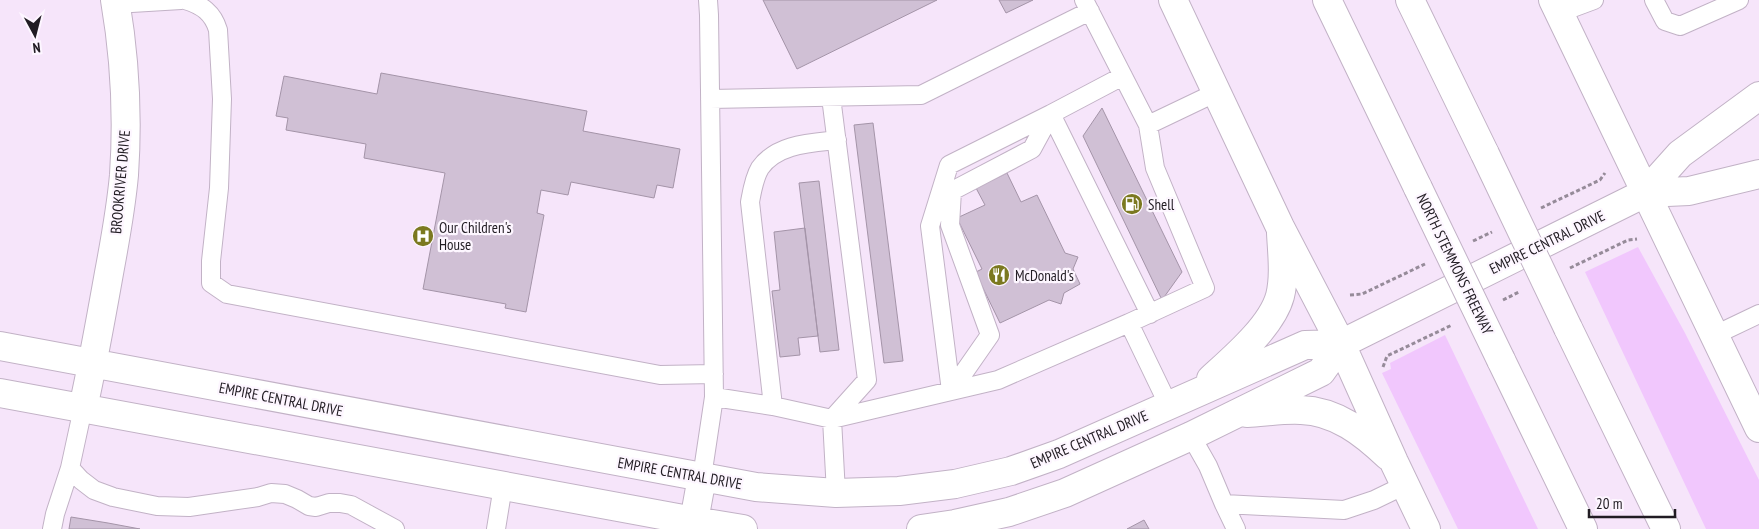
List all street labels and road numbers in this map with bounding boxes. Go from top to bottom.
street label: BROOKRIVER DRIVE [106,129,134,235]
street label: NORTH STEMMONS FREEWAY [1413,190,1497,338]
street label: EMPIRE CENTRAL DRIVE [1486,206,1608,278]
street label: EMPIRE CENTRAL DRIVE [217,378,345,420]
street label: EMPIRE CENTRAL DRIVE [1027,406,1151,472]
street label: EMPIRE CENTRAL DRIVE [616,453,744,493]

